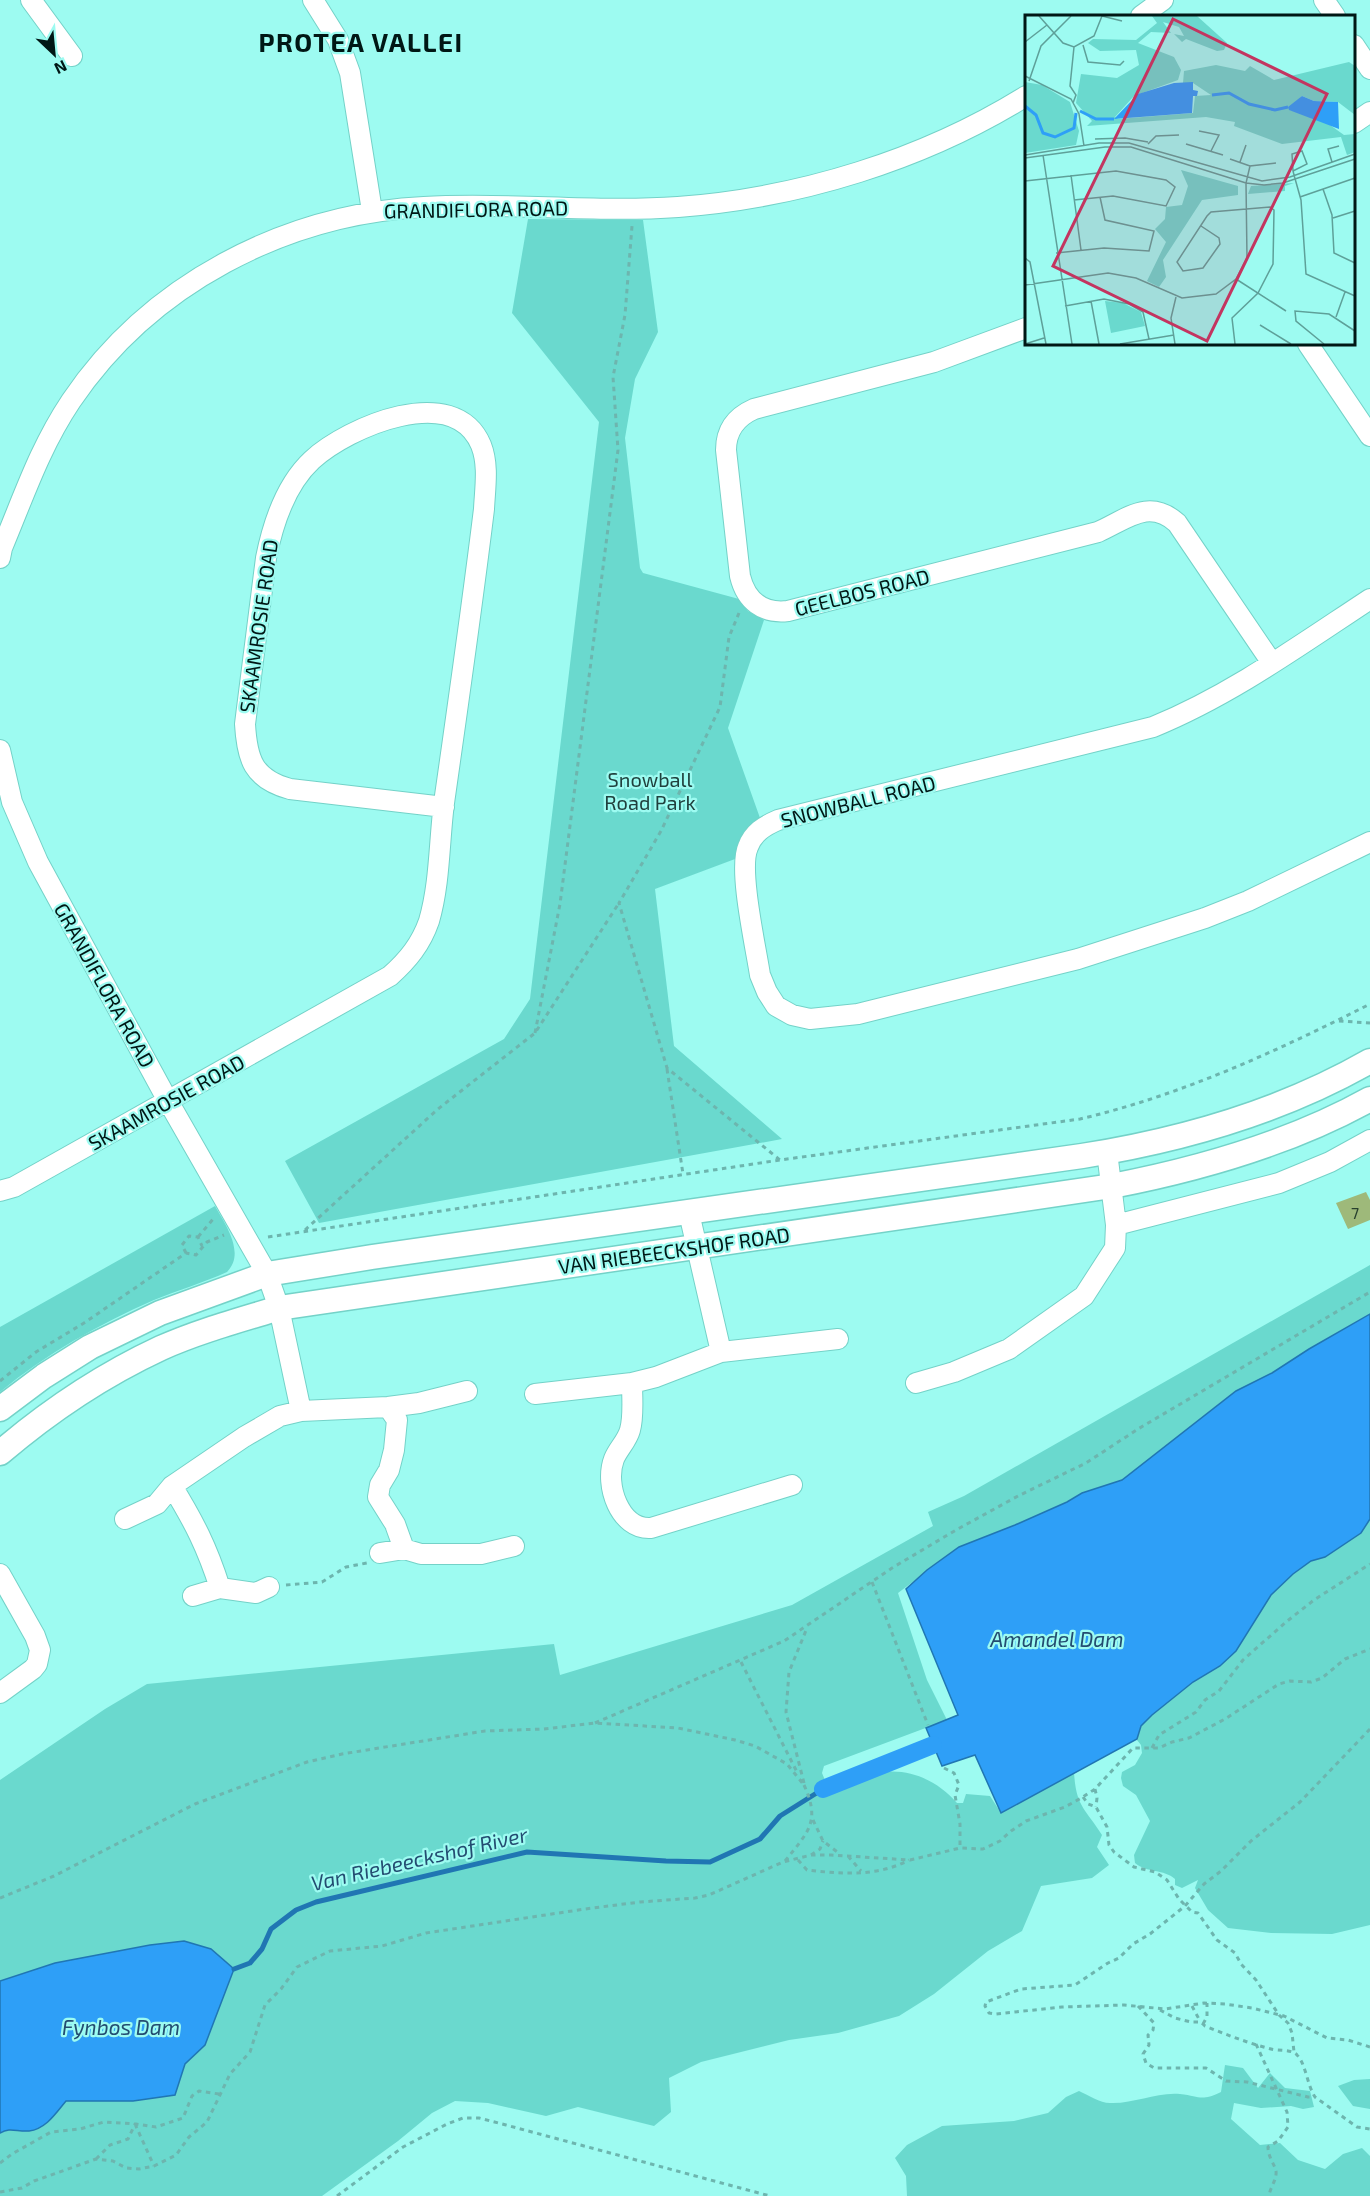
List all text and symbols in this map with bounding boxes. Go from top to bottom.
inset map [1025,15,1355,345]
north arrow [24,24,84,84]
district label: PROTEA VALLEI [258,26,464,57]
text: N [51,57,70,79]
street label: GRANDIFLORA ROAD [384,195,568,223]
street label: SKAAMROSIE ROAD [234,538,282,714]
street label: GEELBOS ROAD [792,564,932,620]
park label: Snowball Road Park [604,767,696,814]
street label: SNOWBALL ROAD [778,770,938,832]
street label: GRANDIFLORA ROAD [50,899,160,1071]
street label: SKAAMROSIE ROAD [84,1049,248,1155]
house number: 7 [1351,1203,1359,1222]
street label: VAN RIEBEECKSHOF ROAD [557,1222,791,1278]
water label: Amandel Dam [989,1626,1124,1651]
water label: Van Riebeeckshof River [308,1821,530,1895]
water label: Fynbos Dam [62,2014,180,2040]

